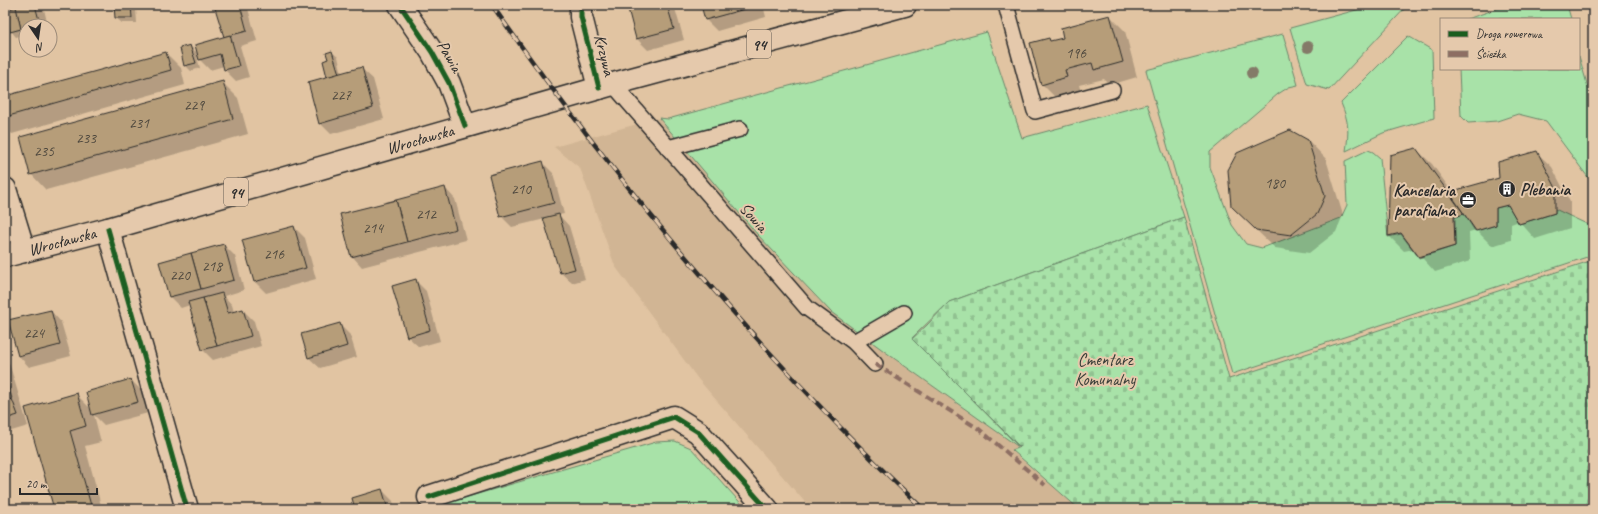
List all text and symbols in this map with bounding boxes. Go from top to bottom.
north arrow [18,18,58,58]
legend [1440,18,1580,70]
text: Droga rowerowa [1476,26,1543,42]
road number: 94 [747,30,771,58]
street label: Krzywa [589,32,620,80]
street label: Pawia [432,37,468,78]
text: N [33,40,45,56]
house number: 196 [1066,44,1087,63]
text: Ścieżka [1476,46,1506,62]
house number: 227 [331,86,352,105]
house number: 229 [184,96,205,115]
house number: 231 [129,114,150,133]
street label: Wrocławska [384,120,457,159]
house number: 233 [76,129,97,148]
house number: 235 [34,142,55,161]
house number: 180 [1265,174,1286,193]
road number: 94 [224,178,248,206]
building icon: Plebania [1497,179,1517,199]
place label: Plebania [1520,179,1571,200]
house number: 210 [511,180,532,199]
place label: Kancelaria parafialna [1393,180,1457,221]
office icon: Kancelaria parafialna [1458,190,1478,210]
street label: Sowia [735,198,774,238]
house number: 212 [416,205,437,224]
house number: 214 [363,219,384,238]
street label: Wrocławska [26,222,99,261]
house number: 216 [264,245,285,264]
house number: 218 [202,257,223,276]
house number: 220 [170,266,191,285]
house number: 224 [24,324,45,343]
park label: Cmentarz Komunalny [1075,349,1136,390]
scale bar [20,470,97,496]
text: 20 m [26,476,48,492]

